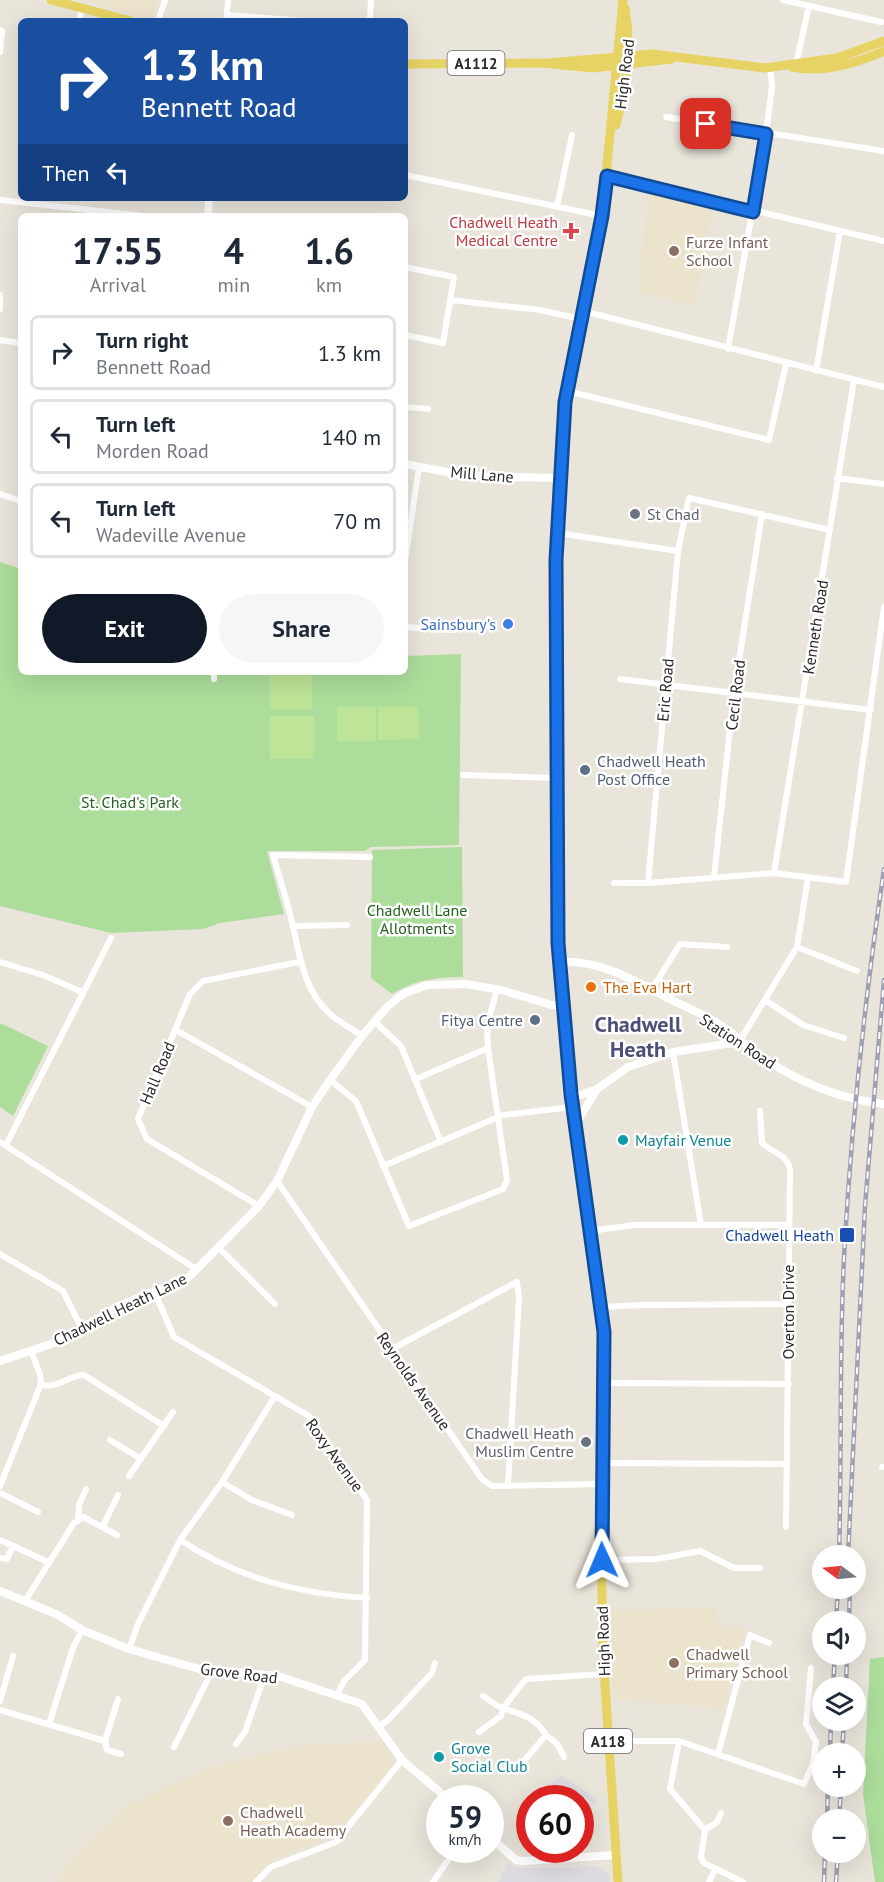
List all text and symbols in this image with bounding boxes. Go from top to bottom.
text: 1.3 km [141,37,264,92]
street label: High Road [610,38,638,110]
icon: right [42,42,120,120]
road number: A1112 [448,51,504,75]
text: Bennett Road [141,90,296,124]
pin [680,98,731,149]
icon: arrive [689,107,722,140]
icon: left [101,156,134,189]
text: Then [42,159,89,187]
place label: Chadwell Heath Medical Centre [449,212,558,250]
marker: Chadwell Heath Medical Centre [562,222,580,240]
text: 17:55 [72,227,163,274]
text: 4 [224,227,244,274]
text: 1.6 [304,227,354,274]
place label: Furze Infant School [686,232,769,270]
marker: Furze Infant School [667,244,681,258]
text: Arrival [90,272,146,298]
text: min [218,272,250,298]
text: km [316,272,342,298]
text: Turn right [96,326,188,354]
icon: right [45,336,78,369]
text: 1.3 km [318,339,381,367]
text: Bennett Road [96,354,211,380]
text: Turn left [96,410,176,438]
icon: left [45,420,78,453]
text: 140 m [321,423,381,451]
text: Morden Road [96,438,209,464]
street label: Mill Lane [450,461,514,487]
text: Turn left [96,494,176,522]
icon: left [45,504,78,537]
place label: St Chad [647,504,700,524]
text: 70 m [333,507,381,535]
marker: St Chad [628,507,642,521]
text: Wadeville Avenue [96,522,246,548]
street label: Kenneth Road [798,578,832,676]
button: Exit [42,594,207,663]
button: Share [219,594,384,663]
place label: Sainsbury's [420,614,496,634]
marker: Sainsbury's [501,617,515,631]
street label: Eric Road [652,658,678,722]
street label: Cecil Road [721,659,749,731]
place label: Chadwell Heath Post Office [597,751,706,789]
marker: Chadwell Heath Post Office [578,763,592,777]
park label: St. Chad's Park [81,792,179,812]
park label: Chadwell Lane Allotments [367,900,467,938]
place label: The Eva Hart [603,977,692,997]
marker: The Eva Hart [584,980,598,994]
street label: Station Road [696,1009,780,1073]
place label: Fitya Centre [441,1010,523,1030]
district label: Chadwell Heath [595,1010,682,1063]
marker: Fitya Centre [528,1013,542,1027]
street label: Hall Road [135,1039,179,1107]
place label: Mayfair Venue [635,1130,731,1150]
marker: Mayfair Venue [616,1133,630,1147]
place label: Chadwell Heath [725,1225,834,1245]
marker: Chadwell Heath [838,1226,856,1244]
street label: Overton Drive [778,1265,798,1359]
street label: Chadwell Heath Lane [50,1268,190,1350]
street label: Reynolds Avenue [373,1328,455,1434]
street label: Roxy Avenue [302,1414,368,1496]
place label: Chadwell Heath Muslim Centre [465,1423,574,1461]
marker: Chadwell Heath Muslim Centre [579,1435,593,1449]
position arrow [570,1528,634,1592]
north arrow [812,1545,866,1599]
map controls [812,1545,866,1863]
street label: High Road [592,1605,614,1677]
button: sound [812,1611,866,1665]
place label: Chadwell Primary School [686,1644,788,1682]
marker: Chadwell Primary School [667,1656,681,1670]
street label: Grove Road [199,1658,279,1688]
button: layers [812,1677,866,1731]
road number: A118 [584,1729,632,1753]
place label: Grove Social Club [451,1738,528,1776]
button: + [812,1743,866,1797]
marker: Grove Social Club [432,1750,446,1764]
speed limit sign: 60 [516,1785,594,1863]
text: 59 [448,1797,482,1836]
place label: Chadwell Heath Academy [240,1802,347,1840]
button: − [812,1809,866,1863]
marker: Chadwell Heath Academy [221,1814,235,1828]
text: km/h [449,1830,481,1849]

